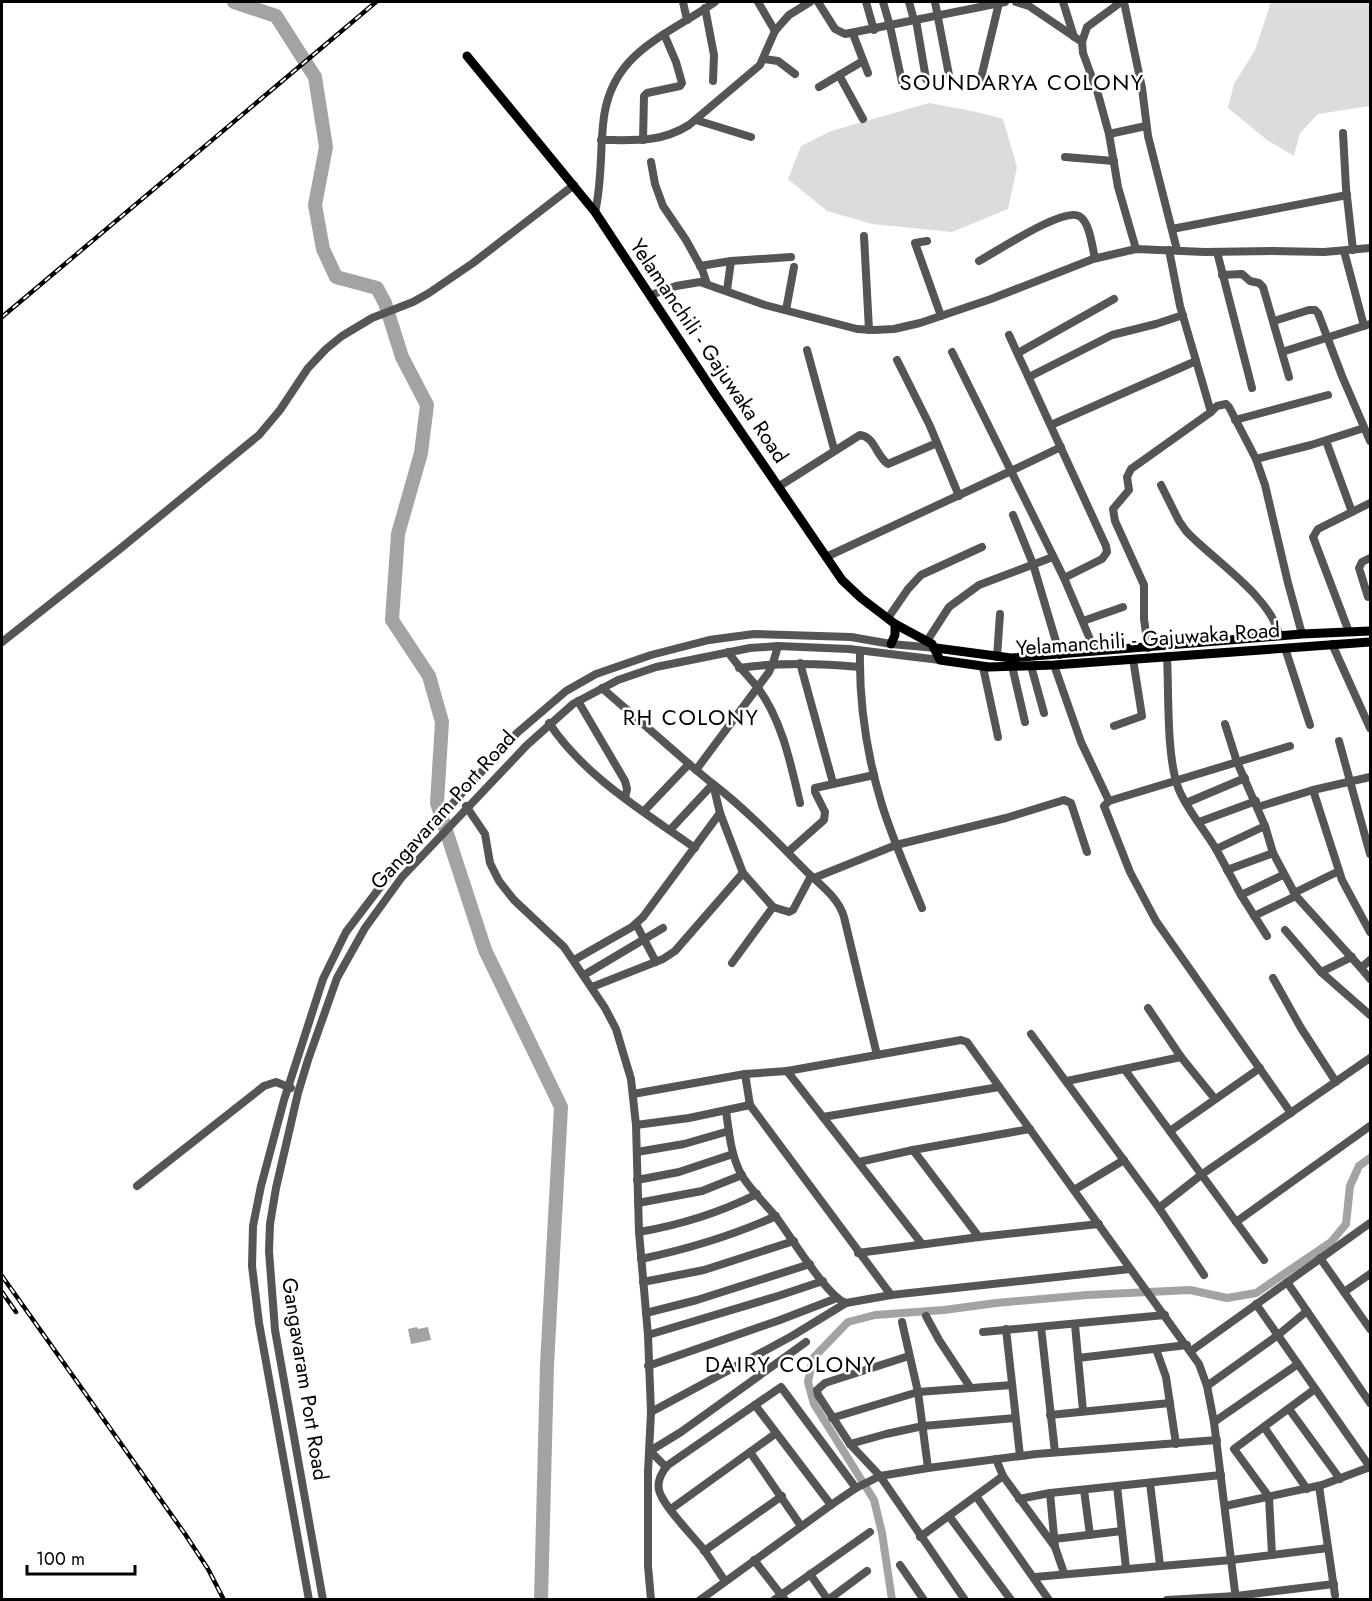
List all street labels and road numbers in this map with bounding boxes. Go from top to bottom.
street label: Yelamanchili - Gajuwaka Road [623,233,795,469]
street label: Yelamanchili - Gajuwaka Road [1015,615,1281,663]
street label: Gangavaram Port Road [363,724,523,896]
street label: Gangavaram Port Road [274,1275,336,1483]

